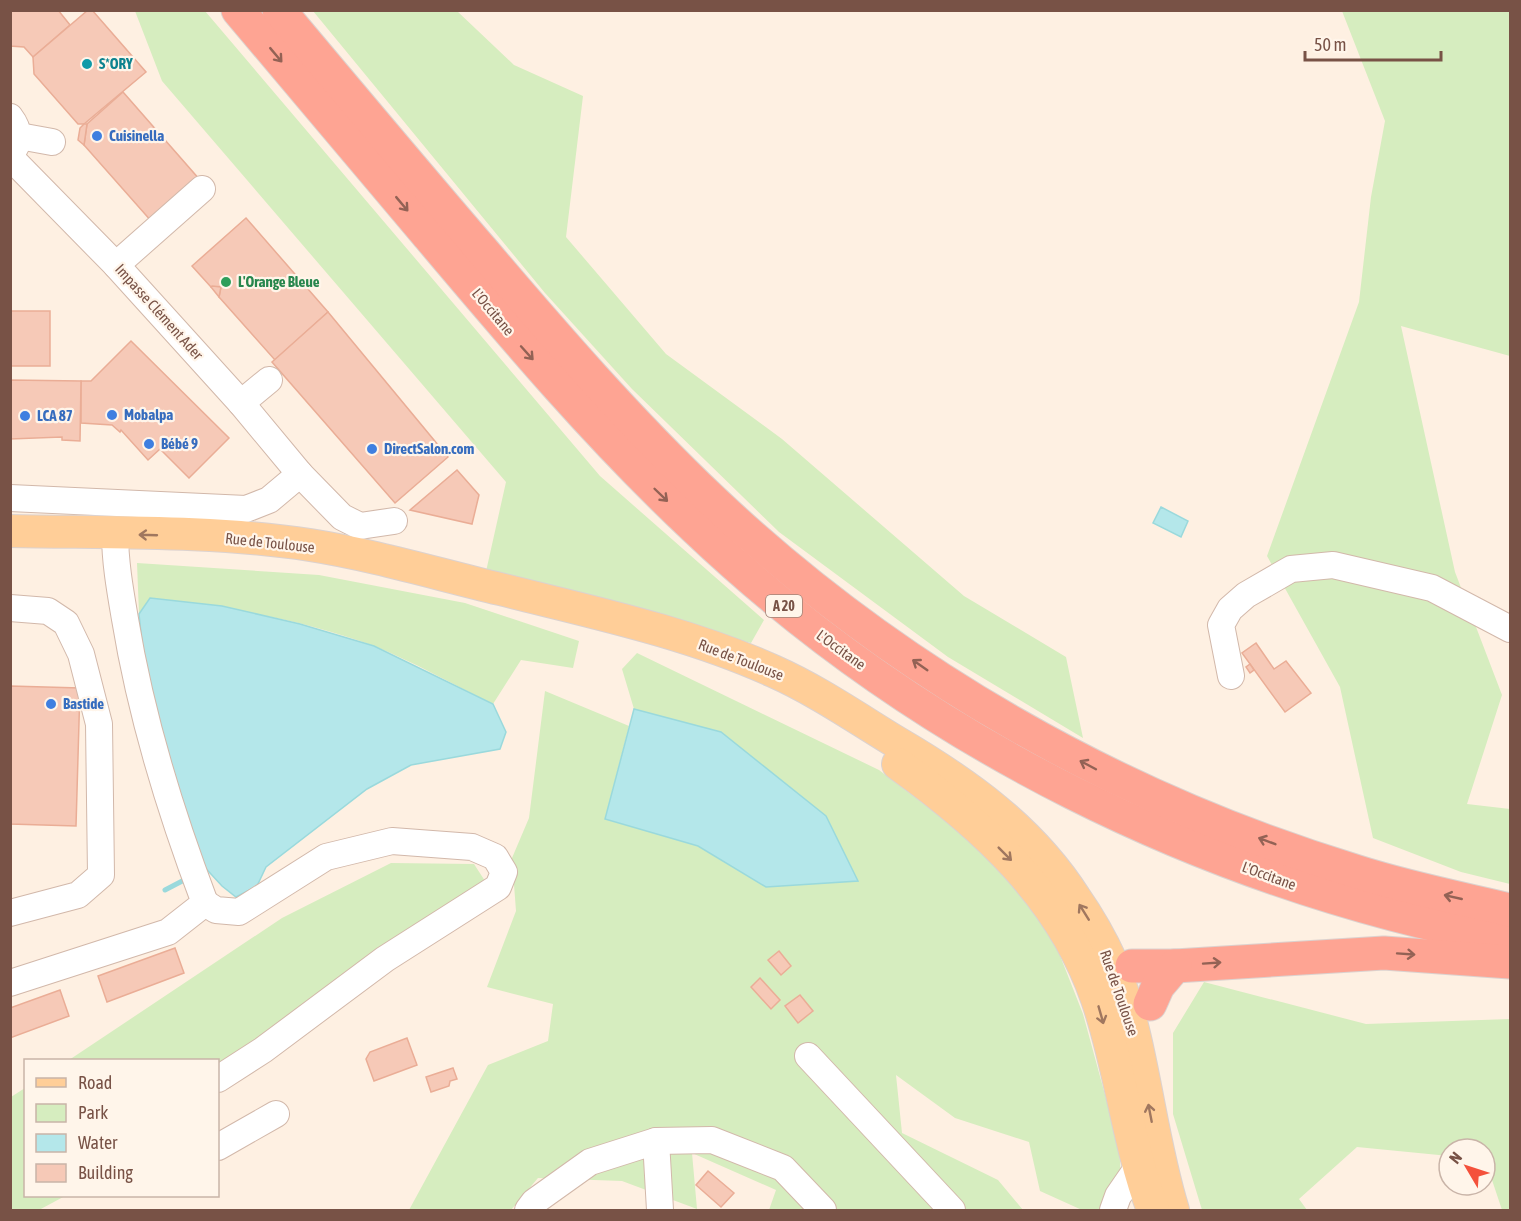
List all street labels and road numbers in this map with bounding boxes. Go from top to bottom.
street label: Impasse Clément Ader [112,260,207,363]
street label: L'Occitane [469,285,518,339]
street label: Rue de Toulouse [225,529,316,556]
road number: A 20 [766,595,802,617]
street label: L'Occitane [814,626,869,673]
street label: Rue de Toulouse [696,636,786,684]
street label: L'Occitane [1240,858,1299,893]
street label: Rue de Toulouse [1097,948,1142,1038]

